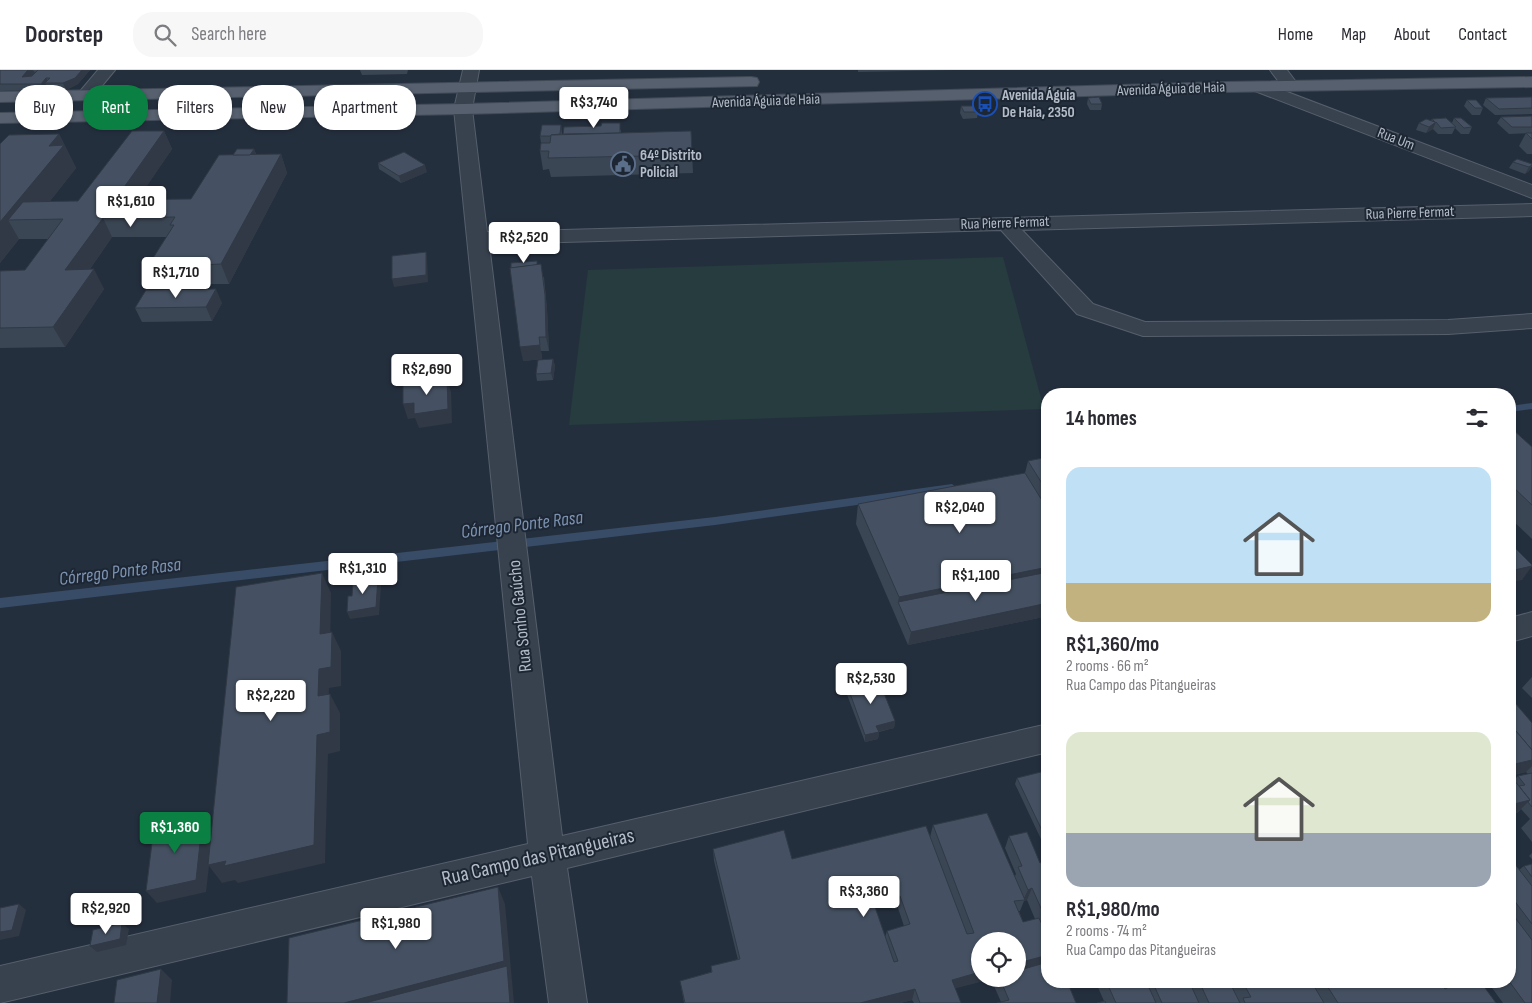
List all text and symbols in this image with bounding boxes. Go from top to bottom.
search box [133,12,483,57]
text: Doorstep [25,20,103,49]
icon: search [151,21,179,49]
text: Search here [191,23,267,46]
text: Home [1278,24,1313,45]
text: Map [1341,24,1366,45]
text: About [1394,24,1430,45]
text: Contact [1458,24,1507,45]
street label: Avenida Águia de Haia [1116,78,1226,100]
chip: Buy [15,85,73,130]
chip: Rent [83,85,148,130]
chip: Filters [158,85,232,130]
chip: New [242,85,304,130]
chip: Apartment [314,85,416,130]
place label: Avenida Águia De Haia, 2350 [1001,86,1075,122]
pin: R$3,740 [548,87,640,129]
street label: Avenida Águia de Haia [711,90,821,112]
bus stop icon: Avenida Águia De Haia, 2350 [972,91,998,117]
text: R$3,740 [570,93,618,112]
street label: Rua Um [1375,123,1417,155]
place label: 64º Distrito Policial [640,146,702,182]
public building icon: 64º Distrito Policial [610,151,636,177]
pin: R$1,610 [85,186,177,228]
text: R$1,610 [107,192,155,211]
street label: Rua Pierre Fermat [1365,202,1455,224]
street label: Rua Pierre Fermat [960,212,1050,234]
pin: R$2,520 [478,222,570,264]
text: R$2,520 [500,228,548,247]
pin: R$1,710 [130,256,222,299]
text: R$1,710 [153,263,199,282]
pin: R$2,690 [381,354,473,396]
text: R$2,690 [402,360,452,379]
icon: filters [1463,404,1491,432]
text: 14 homes [1066,406,1137,431]
pin: R$2,040 [914,492,1006,534]
text: R$2,040 [935,498,985,517]
icon: home [1234,499,1324,589]
water label: Córrego Ponte Rasa [460,506,585,544]
pin: R$1,310 [317,552,409,595]
water label: Córrego Ponte Rasa [58,553,183,591]
text: R$1,310 [339,559,387,578]
street label: Rua Sonho Gaúcho [504,559,536,673]
pin: R$1,100 [930,560,1022,602]
text: R$1,100 [952,566,1000,585]
text: R$1,360/mo [1066,632,1159,657]
text: 2 rooms · 66 m² [1066,657,1149,676]
pin: R$2,530 [825,662,917,705]
text: R$2,530 [847,669,895,688]
text: Rua Campo das Pitangueiras [1066,676,1216,695]
pin: R$2,220 [225,680,317,722]
text: R$2,220 [247,686,295,705]
icon: home [1234,764,1324,854]
pin: R$1,360 [129,812,221,854]
text: R$1,360 [151,818,199,837]
street label: Rua Campo das Pitangueiras [439,823,637,891]
pin: R$3,360 [818,876,910,918]
text: R$3,360 [839,882,889,901]
pin: R$2,920 [60,892,152,935]
text: R$1,980/mo [1066,897,1160,922]
text: R$2,920 [82,899,130,918]
pin: R$1,980 [350,908,442,950]
text: R$1,980 [371,914,421,933]
text: 2 rooms · 74 m² [1066,922,1147,941]
map controls [971,932,1026,987]
button: locate [971,932,1026,987]
text: Rua Campo das Pitangueiras [1066,941,1216,960]

